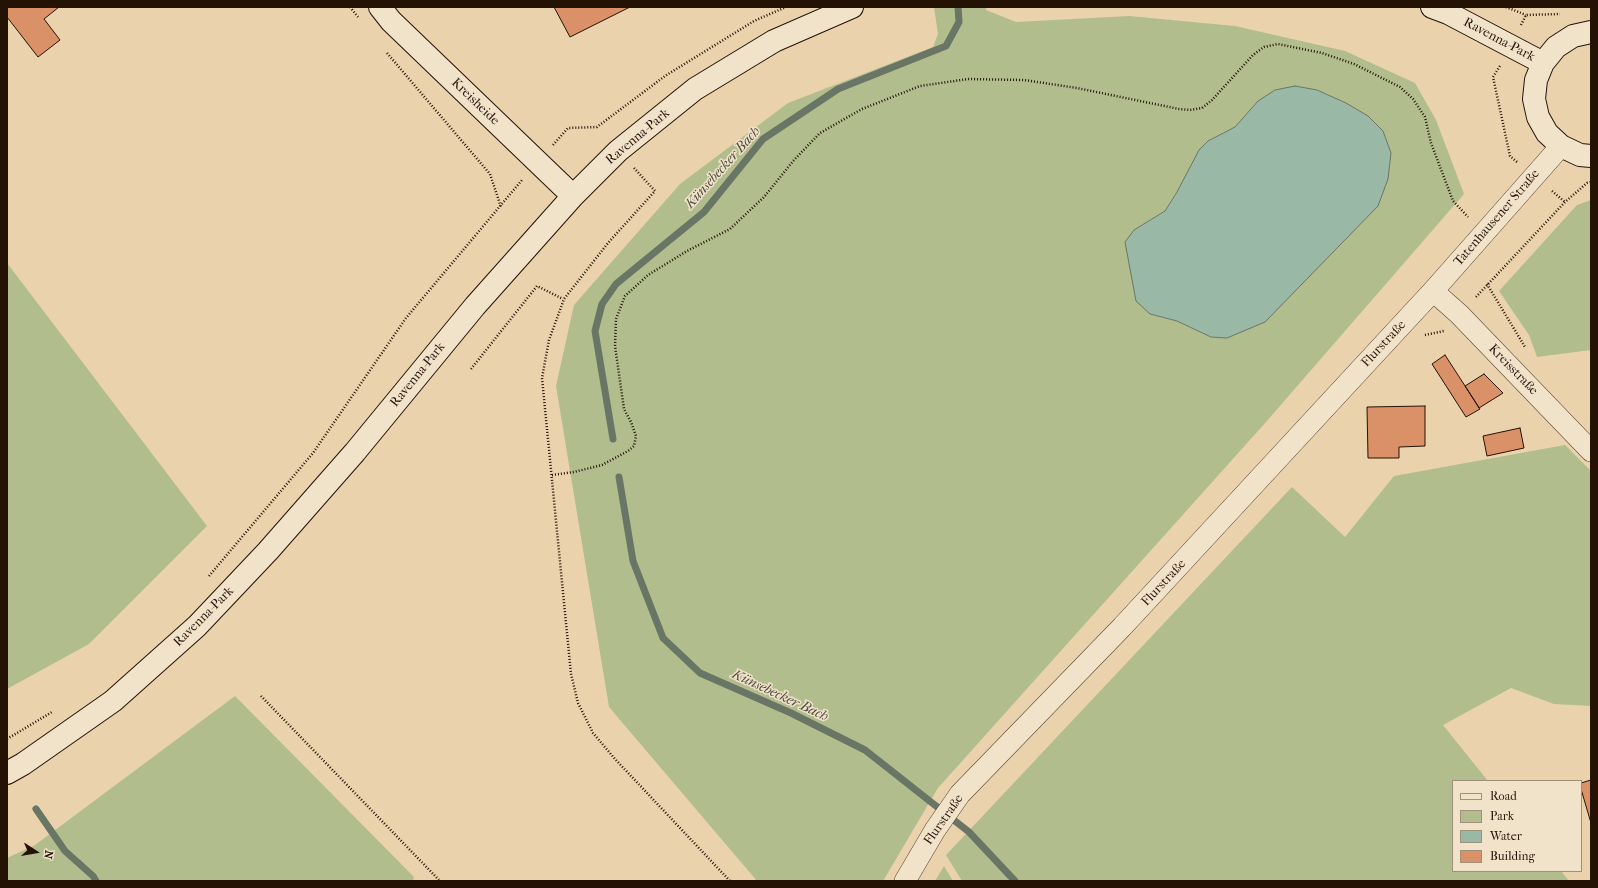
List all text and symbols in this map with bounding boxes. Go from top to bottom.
street label: Ravenna-Park [1461,15,1537,65]
street label: Kreisheide [448,75,502,129]
street label: Ravenna-Park [603,106,673,168]
water label: Künsebecker Bach [682,124,764,212]
street label: Tatenhausener Straße [1451,167,1543,269]
street label: Flurstraße [1359,317,1409,371]
street label: Ravenna-Park [387,340,449,410]
street label: Kreisstraße [1485,341,1541,399]
street label: Flurstraße [1139,556,1189,610]
street label: Ravenna-Park [171,584,237,650]
water label: Künsebecker Bach [729,666,831,726]
legend [1452,780,1582,872]
text: Road [1490,789,1517,803]
street label: Flurstraße [921,792,967,848]
text: Park [1490,809,1514,823]
text: Water [1490,829,1522,843]
north arrow [16,832,56,872]
text: N [41,849,55,860]
text: Building [1490,849,1535,863]

